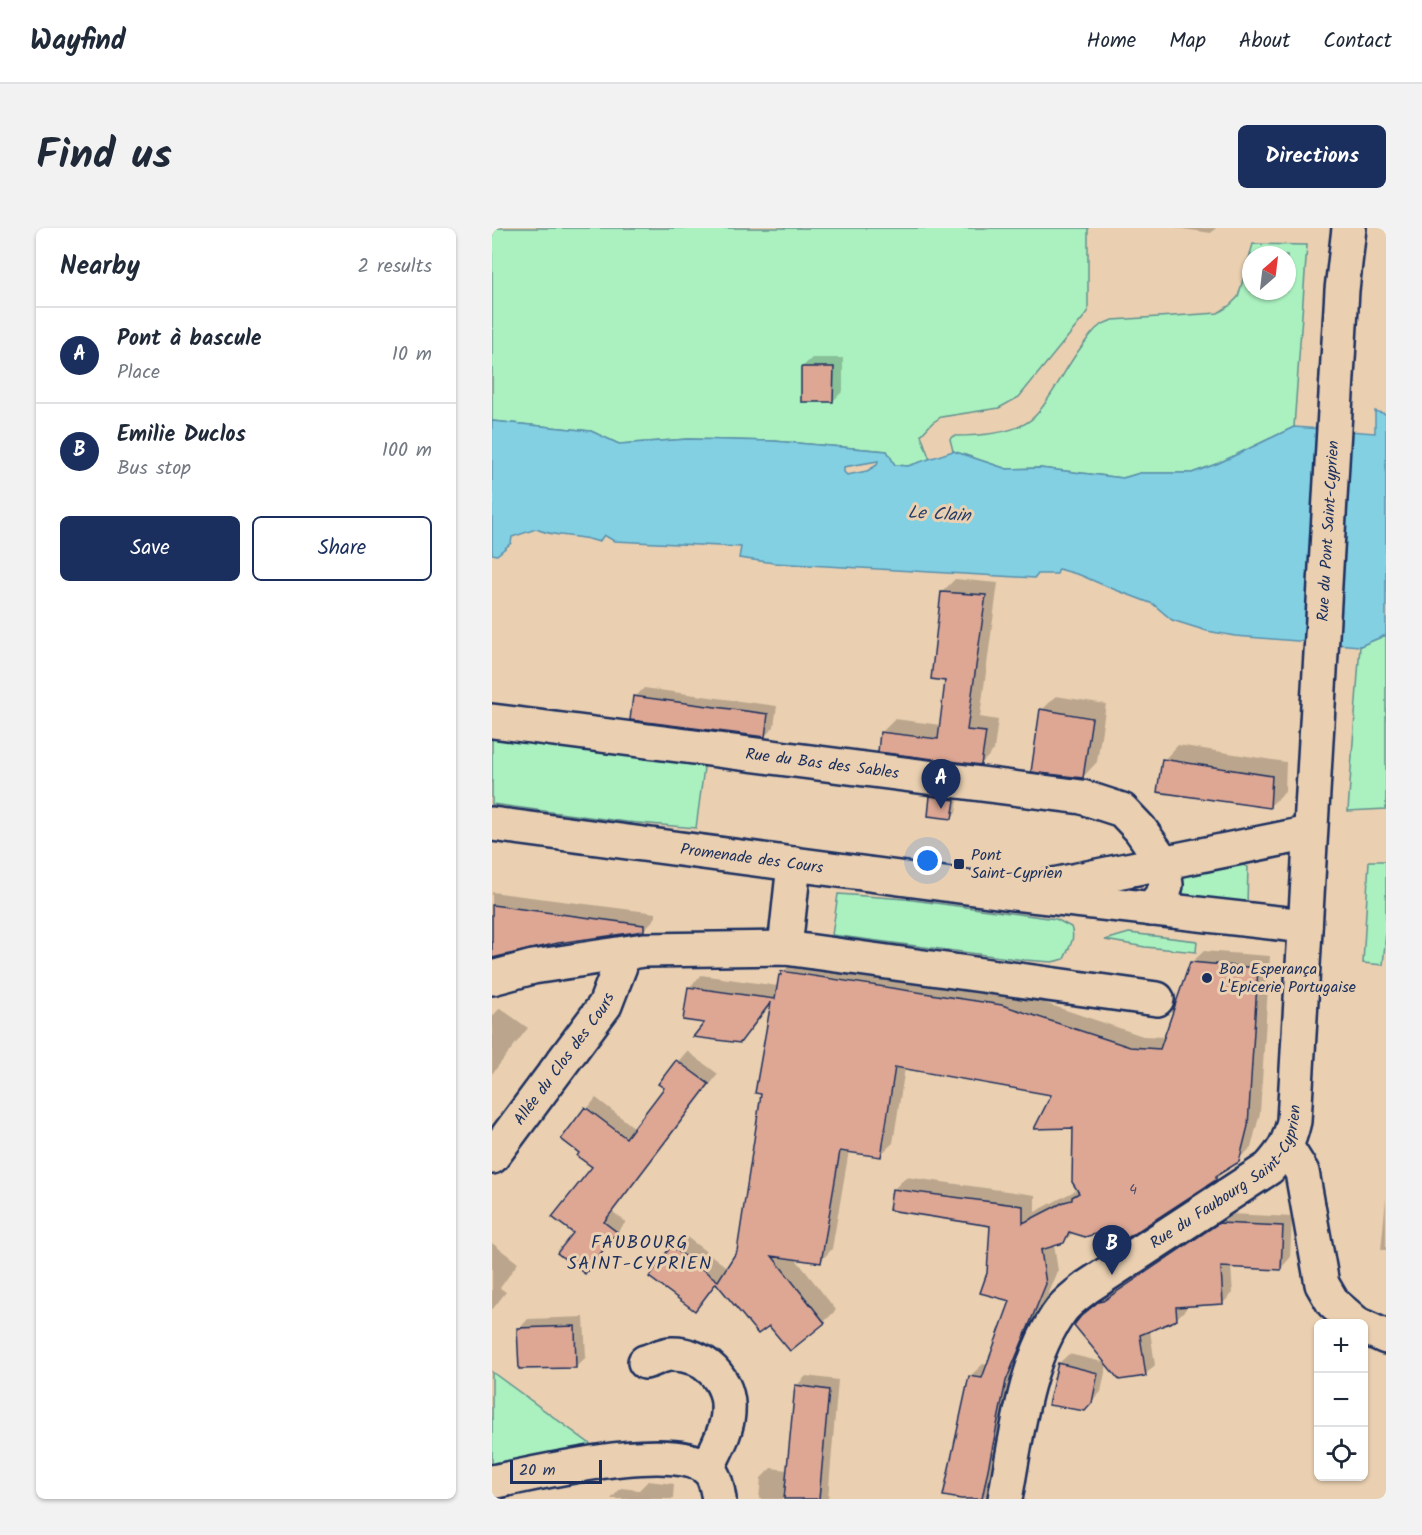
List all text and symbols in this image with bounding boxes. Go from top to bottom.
text: Wayfind [30,19,126,64]
text: Home [1087,25,1136,58]
text: Map [1169,25,1206,58]
text: About [1239,25,1290,58]
text: Contact [1323,25,1392,58]
text: Find us [36,123,172,190]
button: Directions [1238,125,1386,188]
text: Nearby [60,246,140,288]
north arrow [1242,246,1296,300]
text: 2 results [357,251,432,283]
text: Pont à bascule [117,322,262,357]
text: A [73,339,86,371]
text: 10 m [392,339,432,371]
text: Place [117,357,160,389]
text: Emilie Duclos [117,418,246,453]
text: B [73,435,86,467]
text: 100 m [382,435,432,467]
street label: Rue du Pont Saint-Cyprien [1310,440,1346,622]
text: Bus stop [117,453,191,485]
water label: Le Clain [907,499,972,531]
button: Save [60,516,240,581]
button: Share [252,516,432,581]
street label: Rue du Bas des Sables [744,741,901,786]
pin: A [922,760,960,809]
street label: Promenade des Cours [679,837,825,880]
place label: Pont Saint-Cyprien [971,843,1062,886]
your location [913,846,942,875]
marker: Pont Saint-Cyprien [952,857,966,871]
place label: Boa Esperança L'Epicerie Portugaise [1219,957,1356,1000]
marker: Boa Esperança L'Epicerie Portugaise [1200,971,1214,985]
street label: Allée du Clos des Cours [507,989,621,1131]
street label: Rue du Faubourg Saint-Cyprien [1145,1104,1307,1255]
house number: 4 [1129,1179,1137,1201]
pin: B [1092,1226,1132,1275]
district label: FAUBOURG SAINT-CYPRIEN [567,1229,713,1279]
map controls [1314,1319,1368,1481]
button: + [1314,1319,1368,1373]
button: − [1314,1373,1368,1427]
button: locate [1314,1427,1368,1481]
scale bar [510,1457,602,1484]
text: 20 m [519,1458,555,1483]

